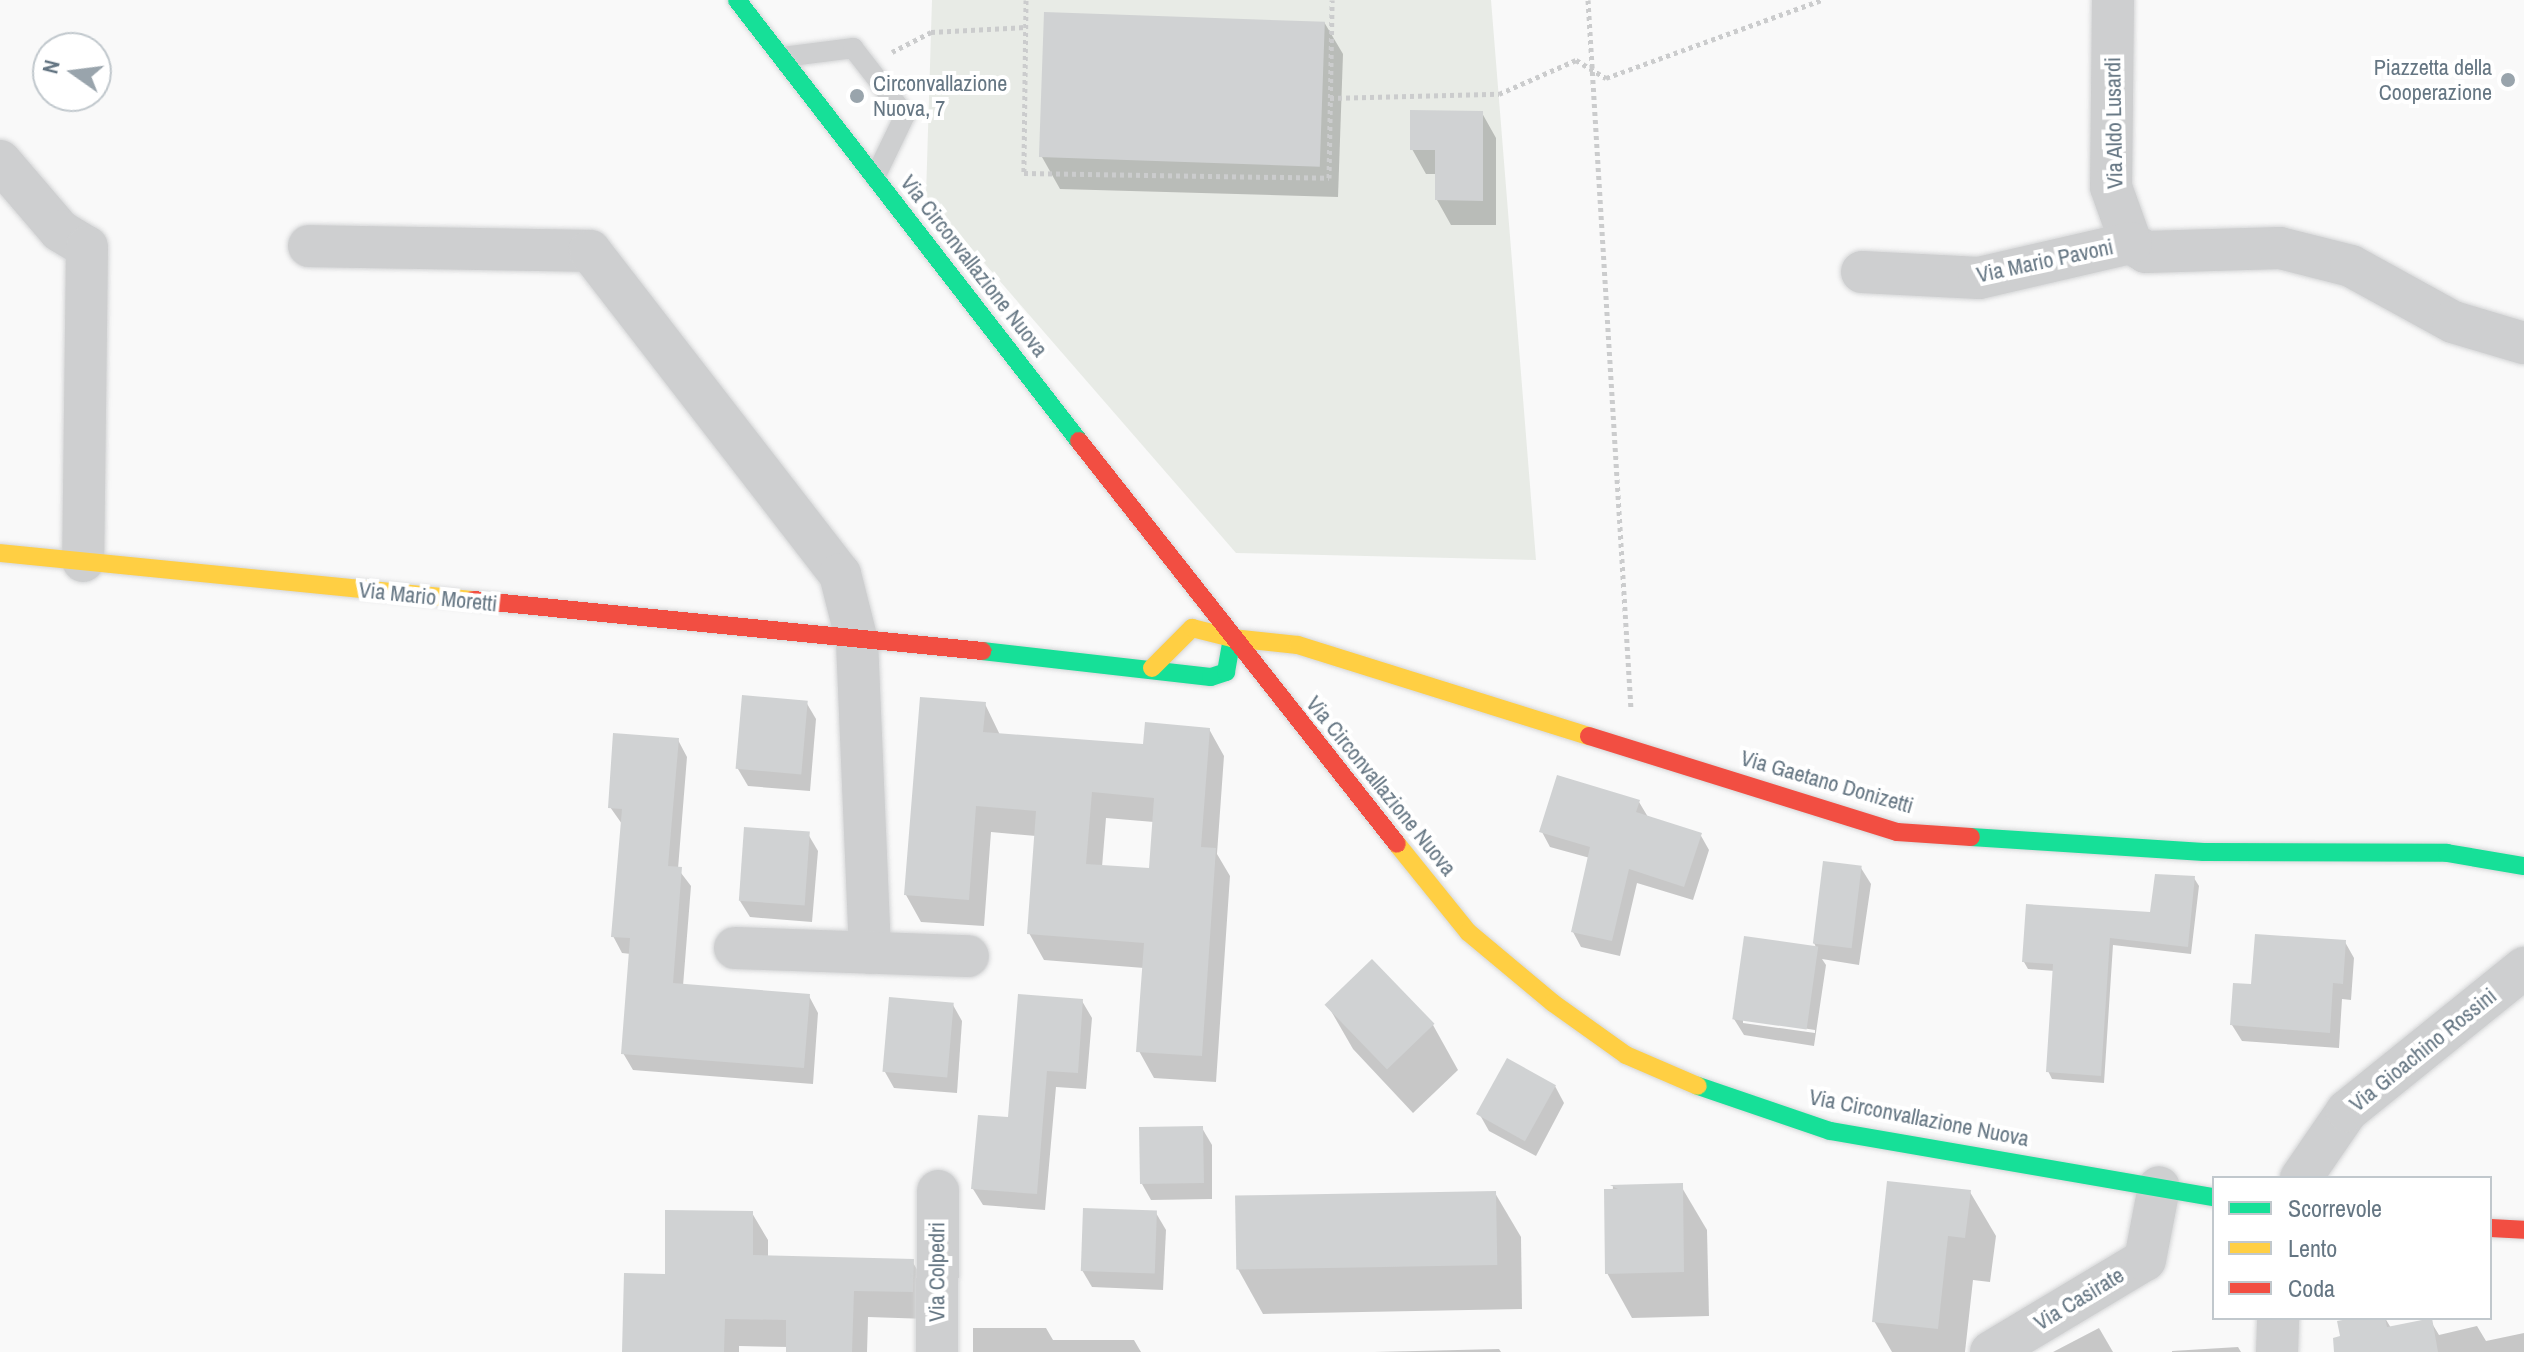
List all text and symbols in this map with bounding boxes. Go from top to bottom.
north arrow [32,32,112,112]
place label: Piazzetta della Cooperazione [2374,54,2492,106]
street label: Via Aldo Lusardi [2100,56,2128,190]
text: N [35,57,67,77]
place label: Circonvallazione Nuova, 7 [873,70,1007,122]
marker: Piazzetta della Cooperazione [2499,71,2517,89]
marker: Circonvallazione Nuova, 7 [848,87,866,105]
street label: Via Circonvallazione Nuova [895,170,1053,362]
street label: Via Mario Pavoni [1974,234,2116,288]
street label: Via Mario Moretti [357,577,499,617]
street label: Via Circonvallazione Nuova [1300,691,1462,881]
street label: Via Gaetano Donizetti [1738,745,1916,819]
street label: Via Gioachino Rossini [2344,983,2502,1117]
street label: Via Circonvallazione Nuova [1807,1084,2031,1152]
legend [2212,1176,2492,1320]
text: Scorrevole [2288,1192,2382,1224]
street label: Via Colpedri [924,1222,950,1322]
text: Lento [2288,1232,2337,1264]
street label: Via Casirate [2029,1262,2129,1336]
text: Coda [2288,1272,2335,1304]

